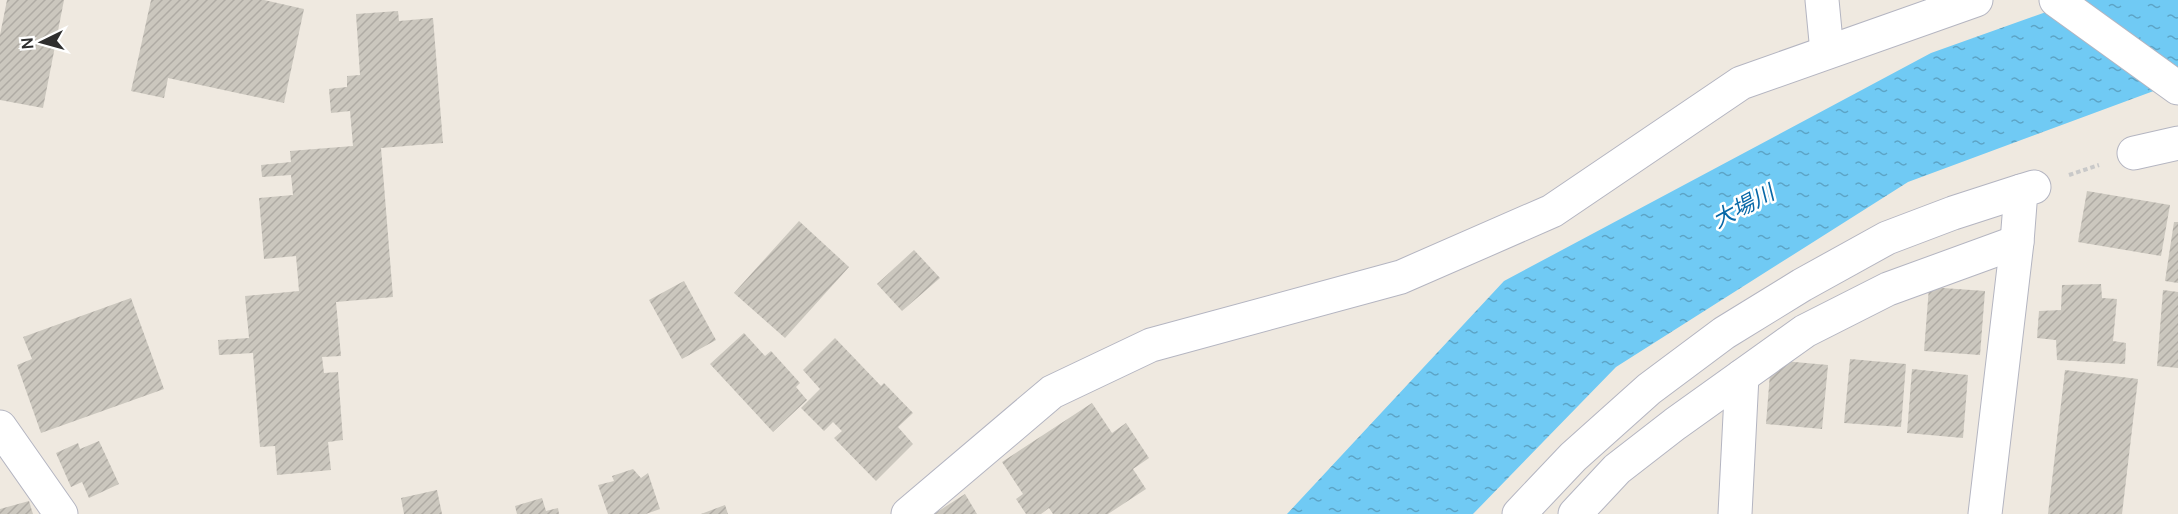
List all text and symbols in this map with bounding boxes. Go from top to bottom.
north arrow [12,12,72,72]
text: N [16,37,39,50]
water label: 大場川 [1707,176,1781,235]

